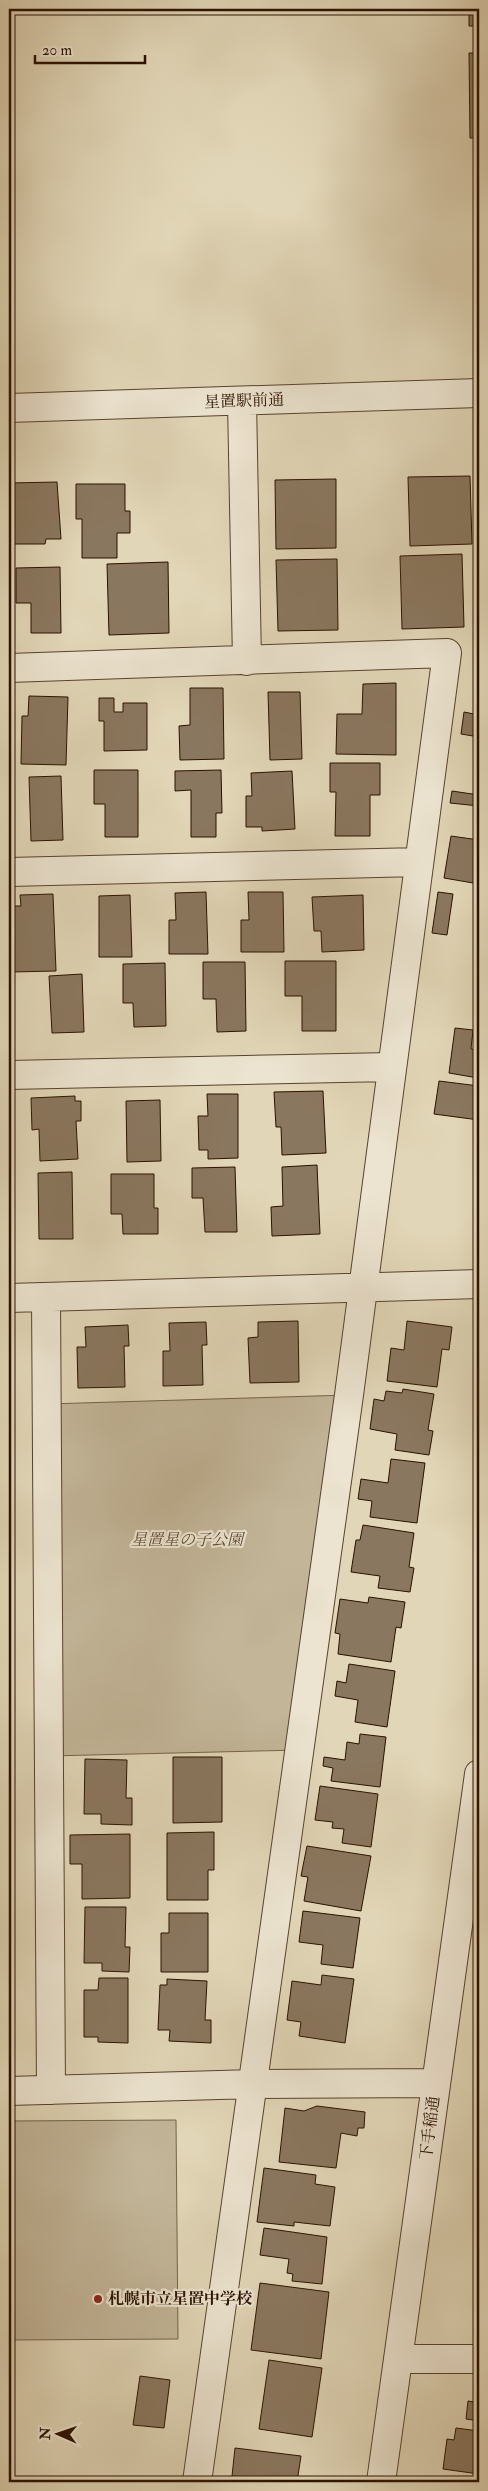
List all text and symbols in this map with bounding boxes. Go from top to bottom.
scale bar [35,32,145,64]
text: 20 m [42,41,72,60]
street label: 星置駅前通 [204,390,284,412]
park label: 星置星の子公園 [131,1530,246,1550]
street label: 下手稲通 [416,2095,444,2161]
place label: 札幌市立星置中学校 [108,2289,253,2309]
marker: 札幌市立星置中学校 [92,2293,104,2305]
north arrow [32,2408,82,2458]
text: N [37,2427,54,2441]

